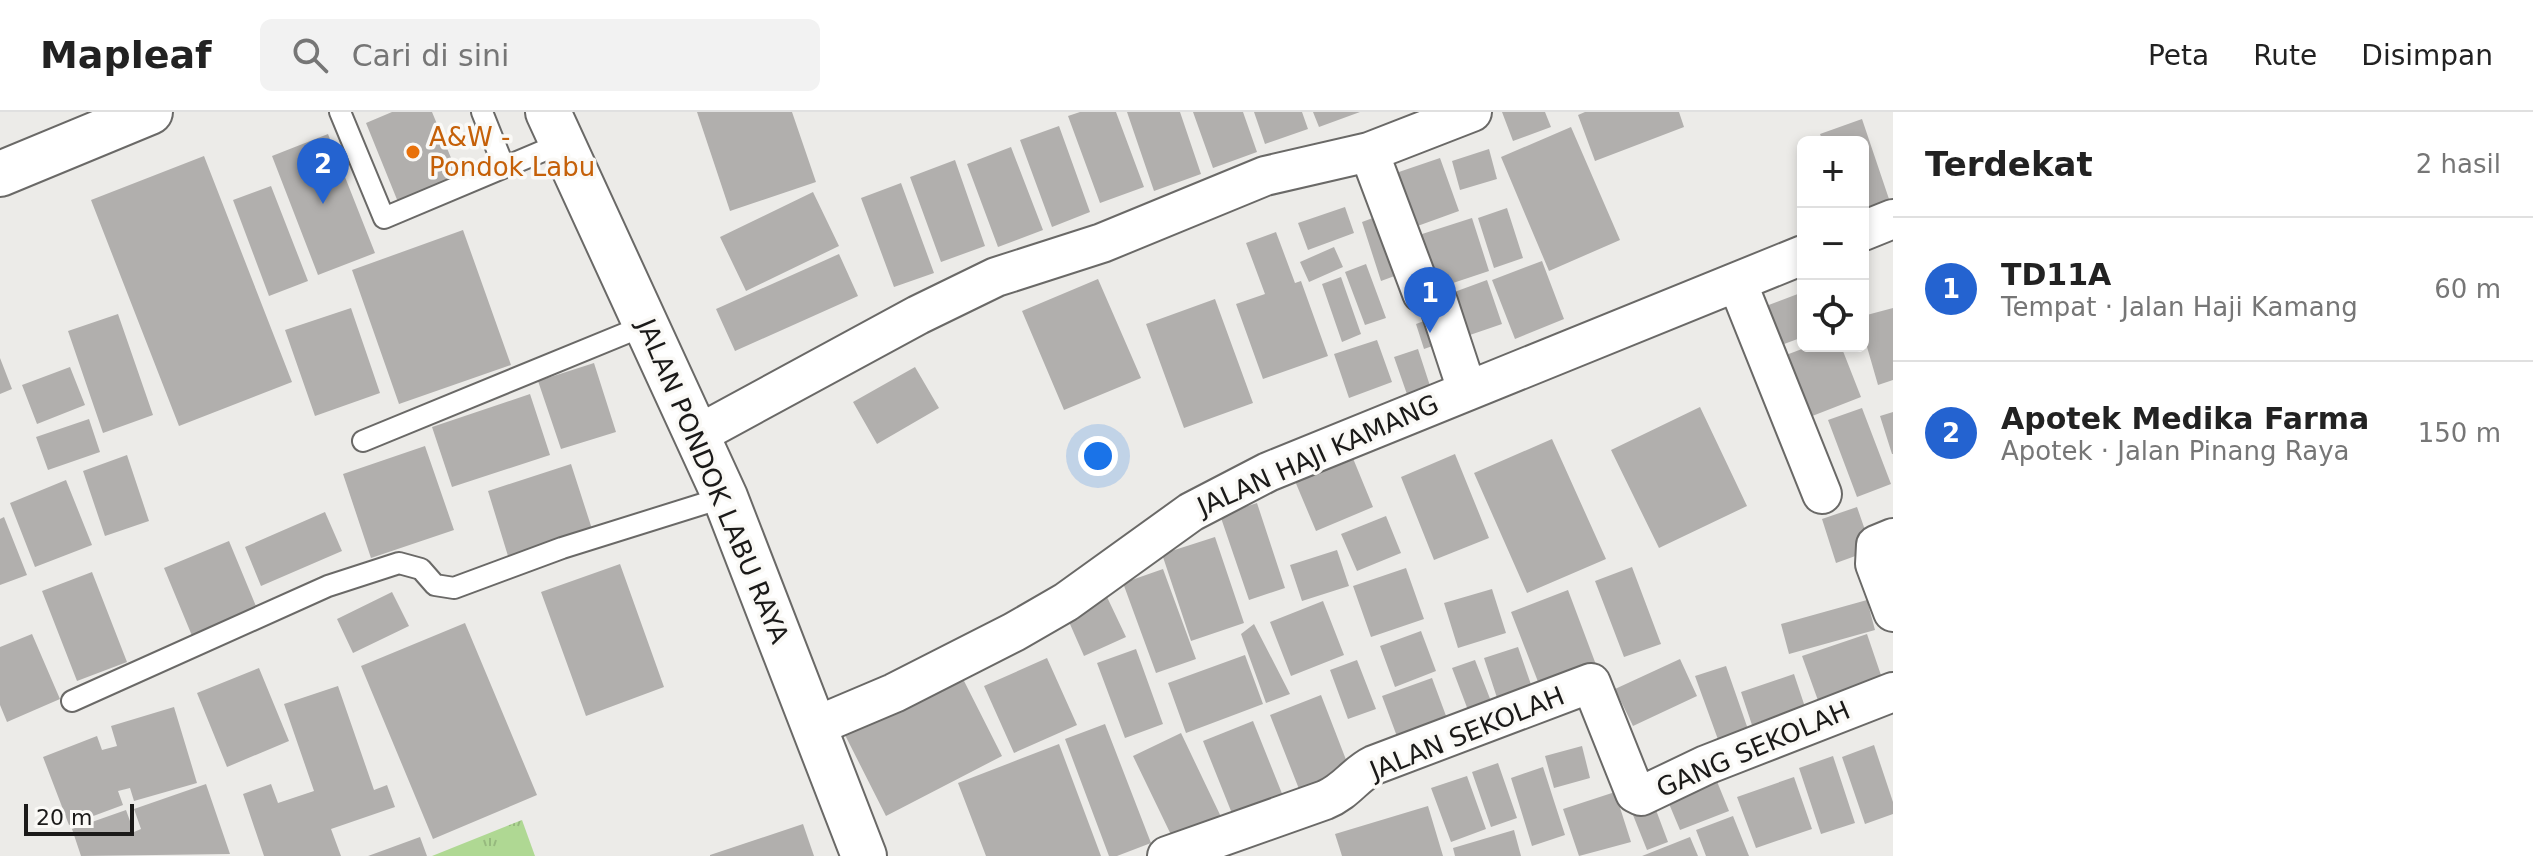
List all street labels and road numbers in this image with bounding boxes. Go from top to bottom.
street label: JALAN PONDOK LABU RAYA [630,312,795,648]
street label: JALAN HAJI KAMANG [1191,388,1443,523]
street label: JALAN SEKOLAH [1364,680,1569,786]
street label: GANG SEKOLAH [1652,695,1854,803]

